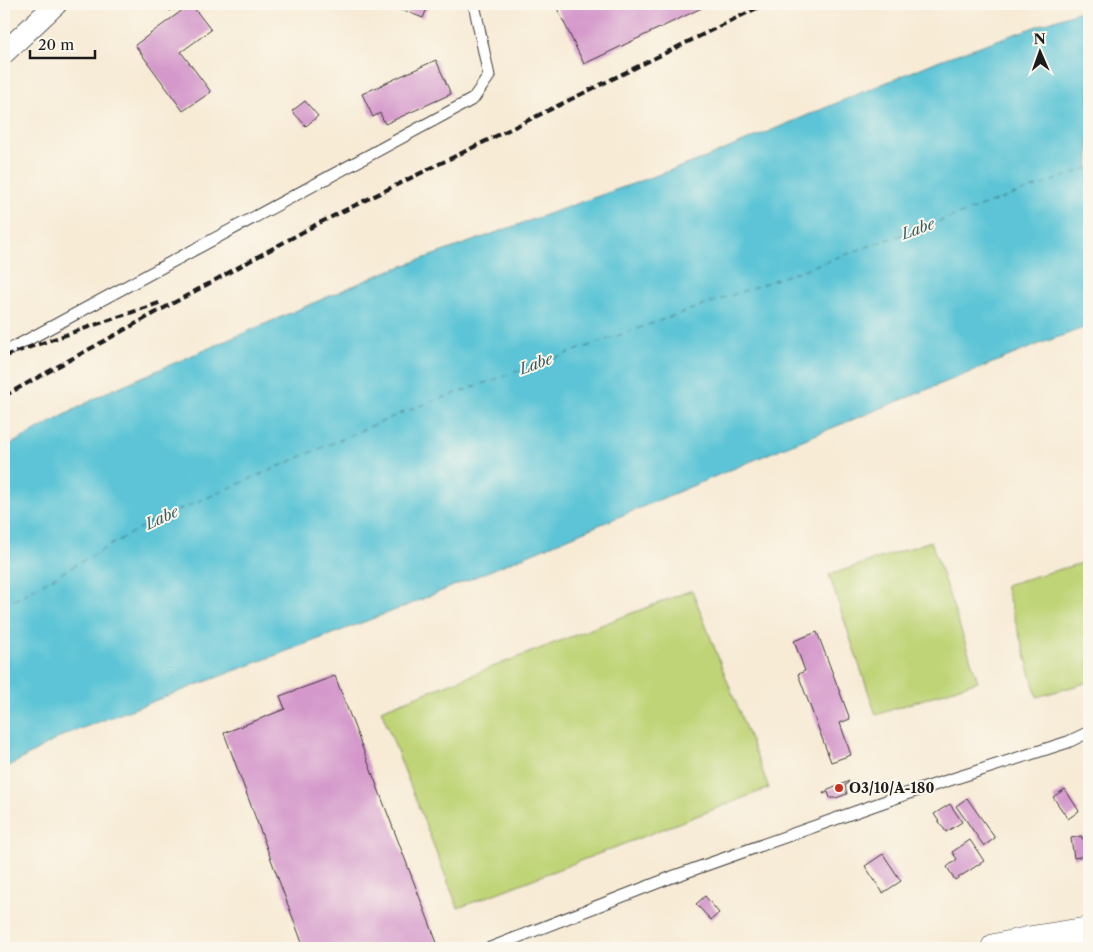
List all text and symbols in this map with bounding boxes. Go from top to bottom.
scale bar [30,28,95,60]
north arrow [1016,28,1066,78]
text: N [1033,30,1046,48]
text: 20 m [38,35,74,54]
water label: Labe [898,213,938,244]
water label: Labe [516,348,556,379]
water label: Labe [141,501,182,534]
place label: O3/10/A-180 [849,779,934,797]
marker: O3/10/A-180 [833,782,845,794]

